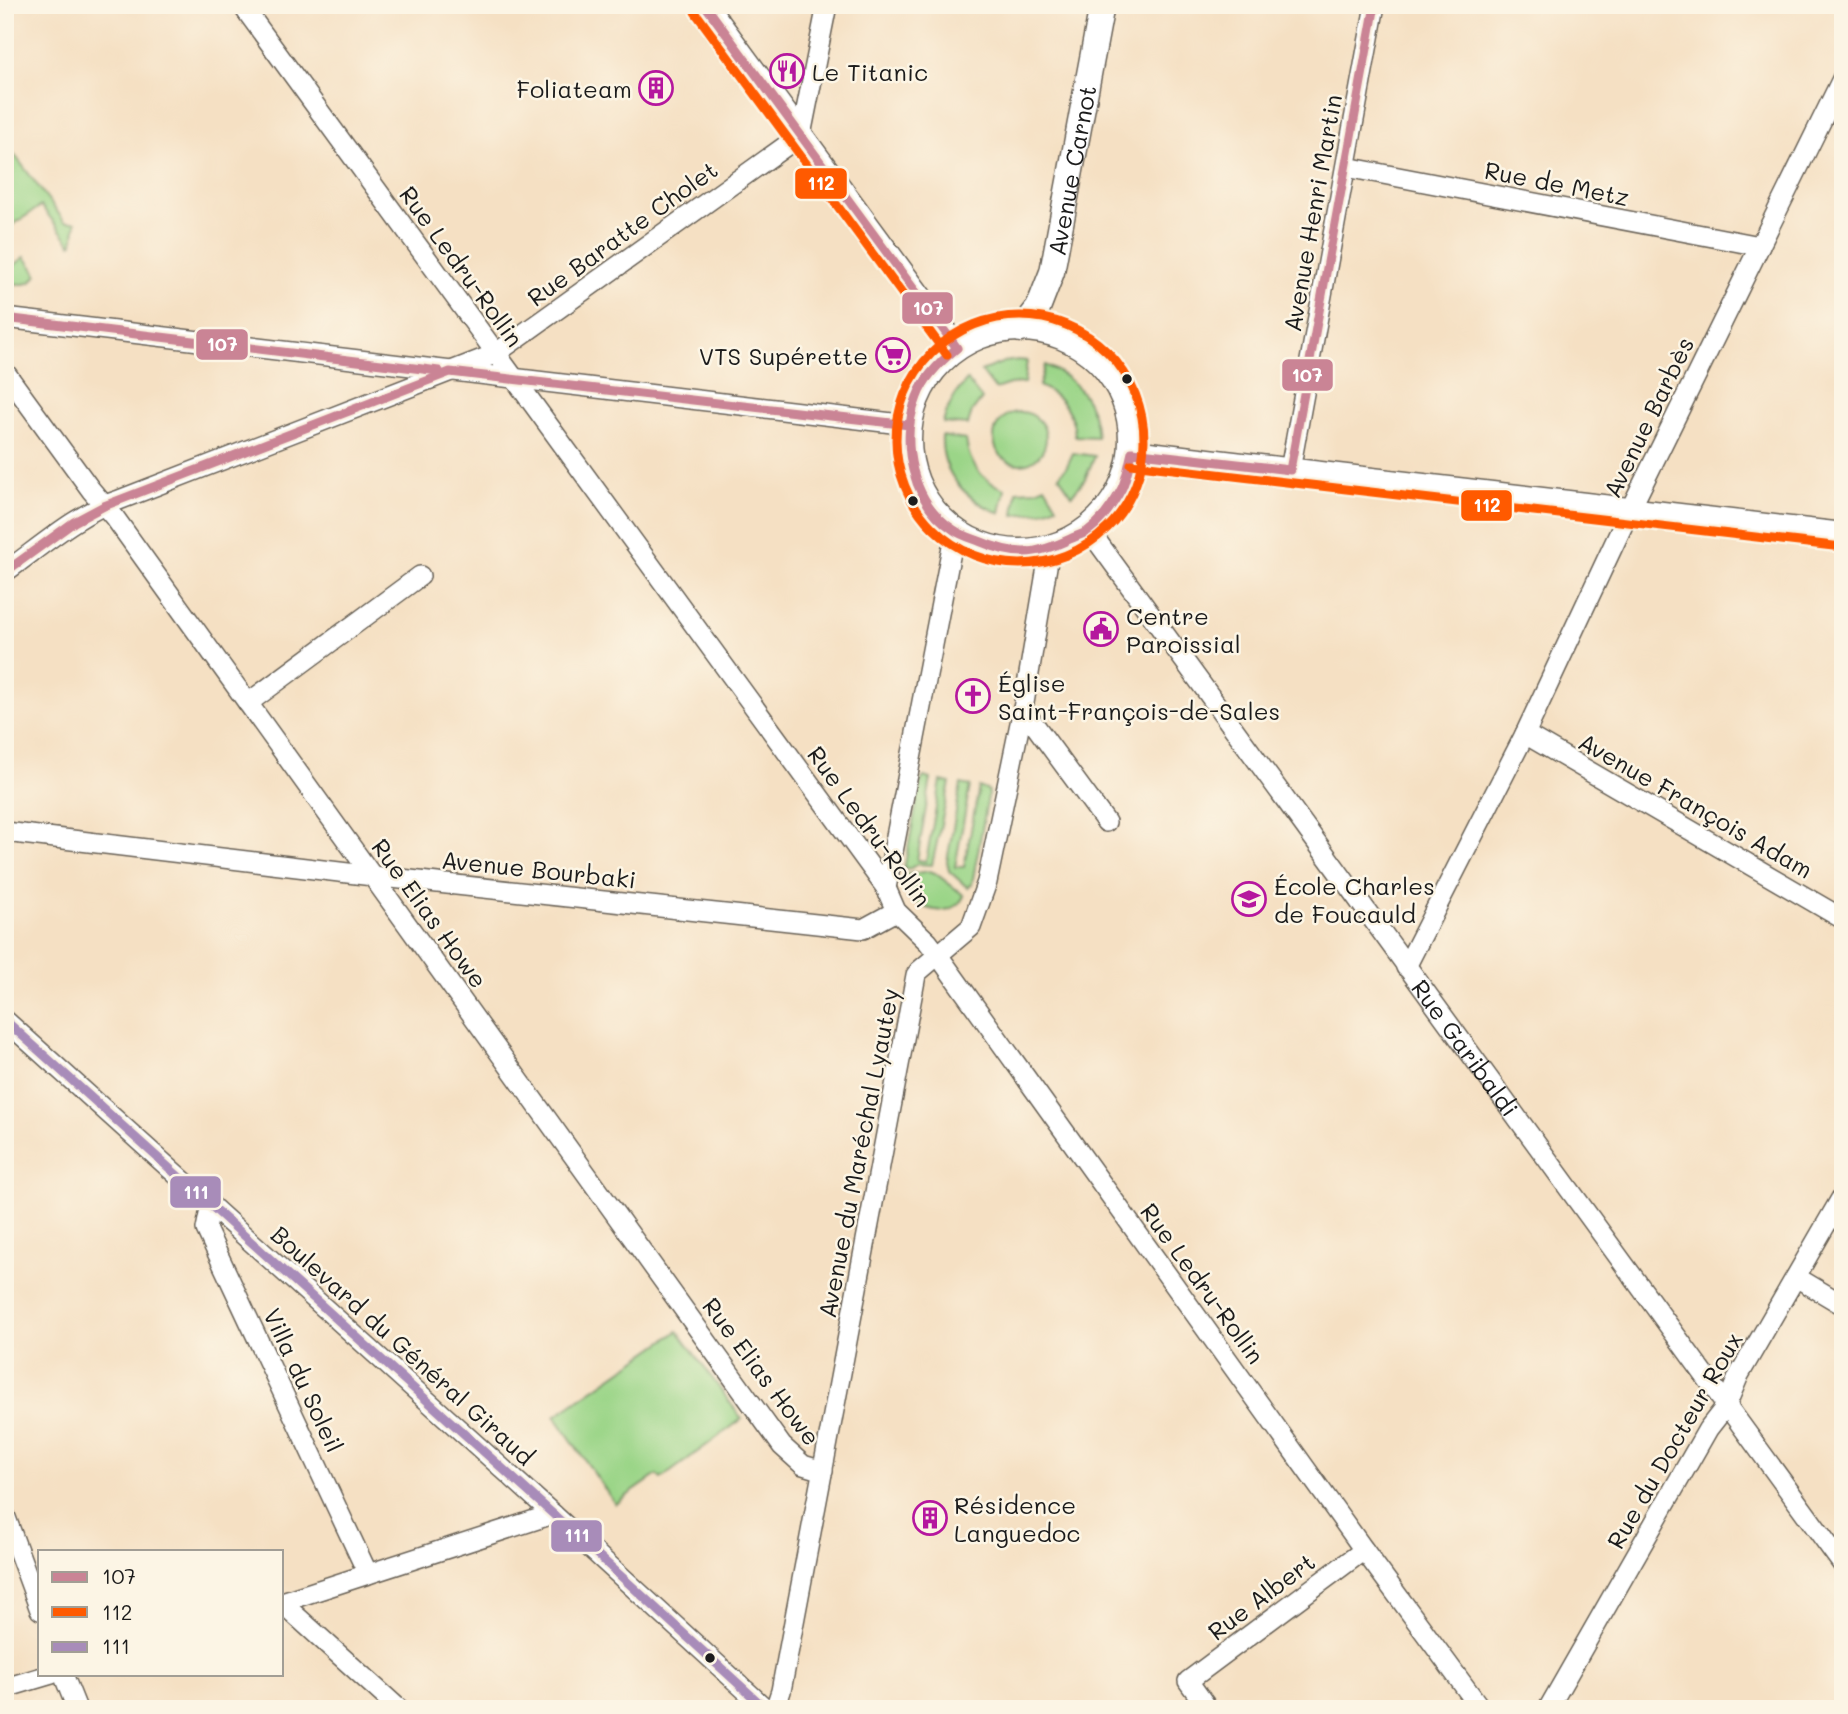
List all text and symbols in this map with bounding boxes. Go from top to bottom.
restaurant icon: Le Titanic [768,52,806,90]
place label: Le Titanic [812,56,928,87]
building icon: Foliateam [637,69,675,107]
place label: Foliateam [517,73,632,104]
street label: Avenue Carnot [1040,82,1102,258]
street label: Avenue Henri Martin [1276,92,1348,334]
street label: Rue Baratte Cholet [521,153,723,313]
street label: Rue de Metz [1482,154,1632,212]
line badge: 112 [794,167,848,200]
text: 112 [807,170,835,195]
street label: Rue Ledru-Rollin [393,179,531,353]
line badge: 107 [901,291,954,325]
text: 107 [912,295,944,320]
line badge: 107 [195,328,249,361]
text: 107 [206,331,238,356]
street label: Avenue Barbès [1596,332,1700,502]
supermarket icon: VTS Supérette [874,336,912,374]
place label: VTS Supérette [699,340,868,371]
line badge: 107 [1281,358,1334,392]
text: 107 [1291,362,1323,387]
unlabelled marker [1120,372,1134,386]
line badge: 112 [1460,489,1513,522]
text: 112 [1473,492,1501,517]
unlabelled marker [906,494,920,508]
place label: Centre Paroissial [1126,600,1241,659]
public building icon: Centre Paroissial [1082,610,1120,648]
place label: Église Saint-François-de-Sales [998,667,1280,726]
church icon: Église Saint-François-de-Sales [954,677,992,715]
street label: Avenue François Adam [1573,725,1819,885]
street label: Rue Ledru-Rollin [801,739,939,913]
street label: Rue Elias Howe [365,832,495,994]
street label: Avenue Bourbaki [440,843,638,895]
place label: École Charles de Foucauld [1274,870,1435,929]
school or university icon: École Charles de Foucauld [1230,880,1268,918]
street label: Rue Garibaldi [1406,973,1526,1122]
street label: Avenue du Maréchal Lyautey [811,986,905,1320]
line badge: 111 [169,1175,222,1209]
text: 111 [183,1179,209,1204]
street label: Rue Ledru-Rollin [1134,1196,1272,1370]
street label: Boulevard du Général Giraud [265,1218,541,1472]
street label: Rue Elias Howe [696,1291,828,1451]
street label: Villa du Soleil [257,1303,351,1457]
street label: Rue du Docteur Roux [1599,1326,1749,1554]
place label: Résidence Languedoc [954,1489,1080,1548]
building icon: Résidence Languedoc [911,1499,949,1537]
line badge: 111 [550,1519,603,1553]
text: 111 [564,1522,590,1547]
street label: Rue Albert [1201,1546,1321,1646]
legend [38,1550,284,1676]
text: 107 [102,1562,136,1589]
text: 112 [102,1598,132,1625]
text: 111 [102,1632,130,1659]
unlabelled marker [703,1651,717,1665]

